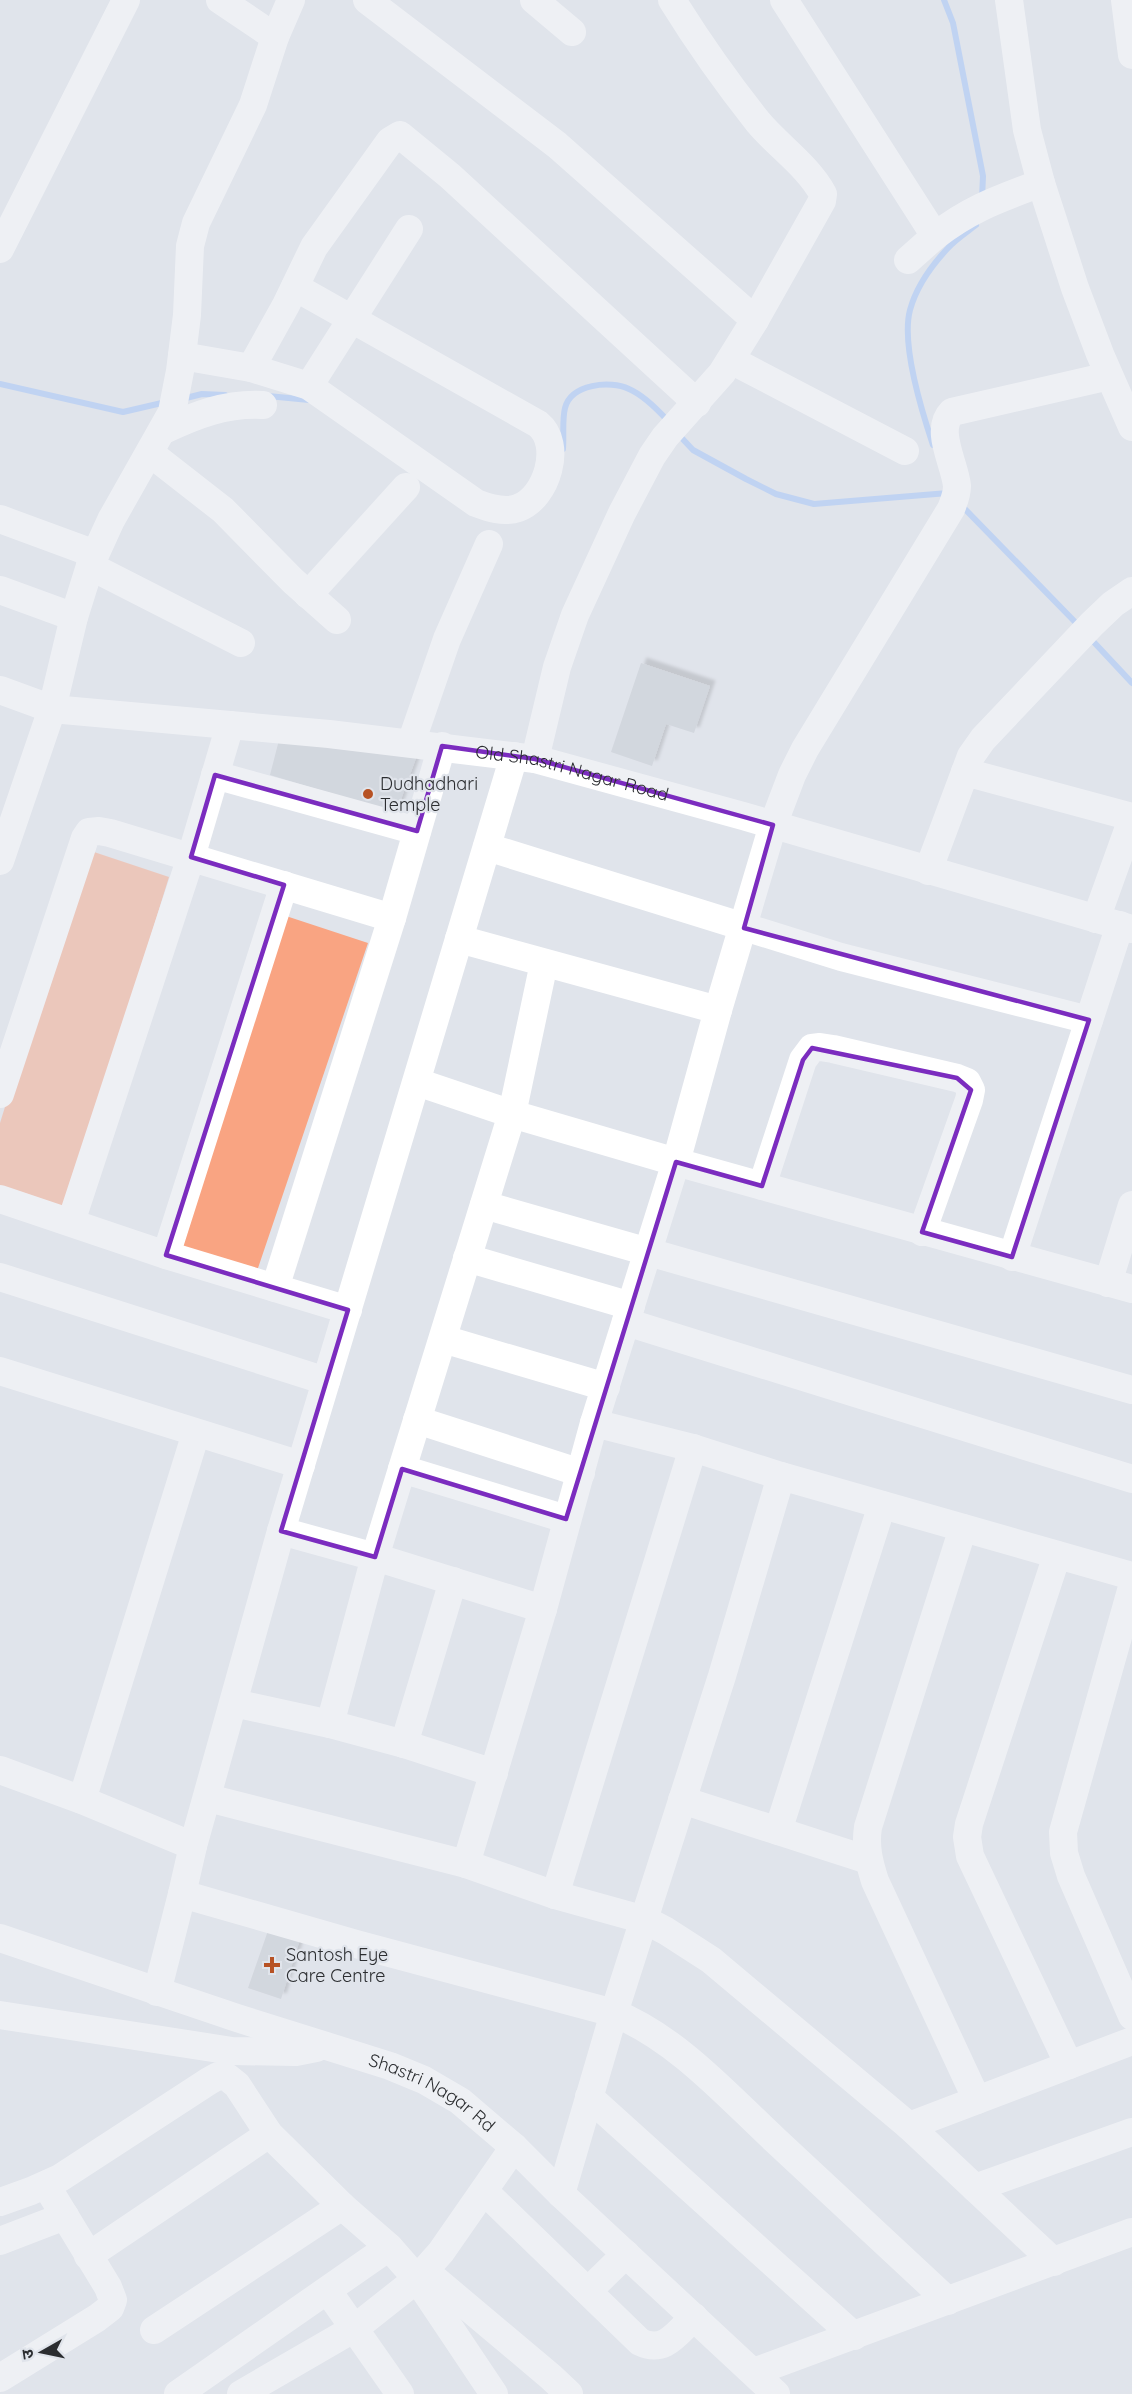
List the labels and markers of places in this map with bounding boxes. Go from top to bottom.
place label: Dudhadhari Temple [380,772,478,816]
marker: Dudhadhari Temple [361,787,375,801]
place label: Santosh Eye Care Centre [286,1943,388,1987]
marker: Santosh Eye Care Centre [263,1956,281,1974]

